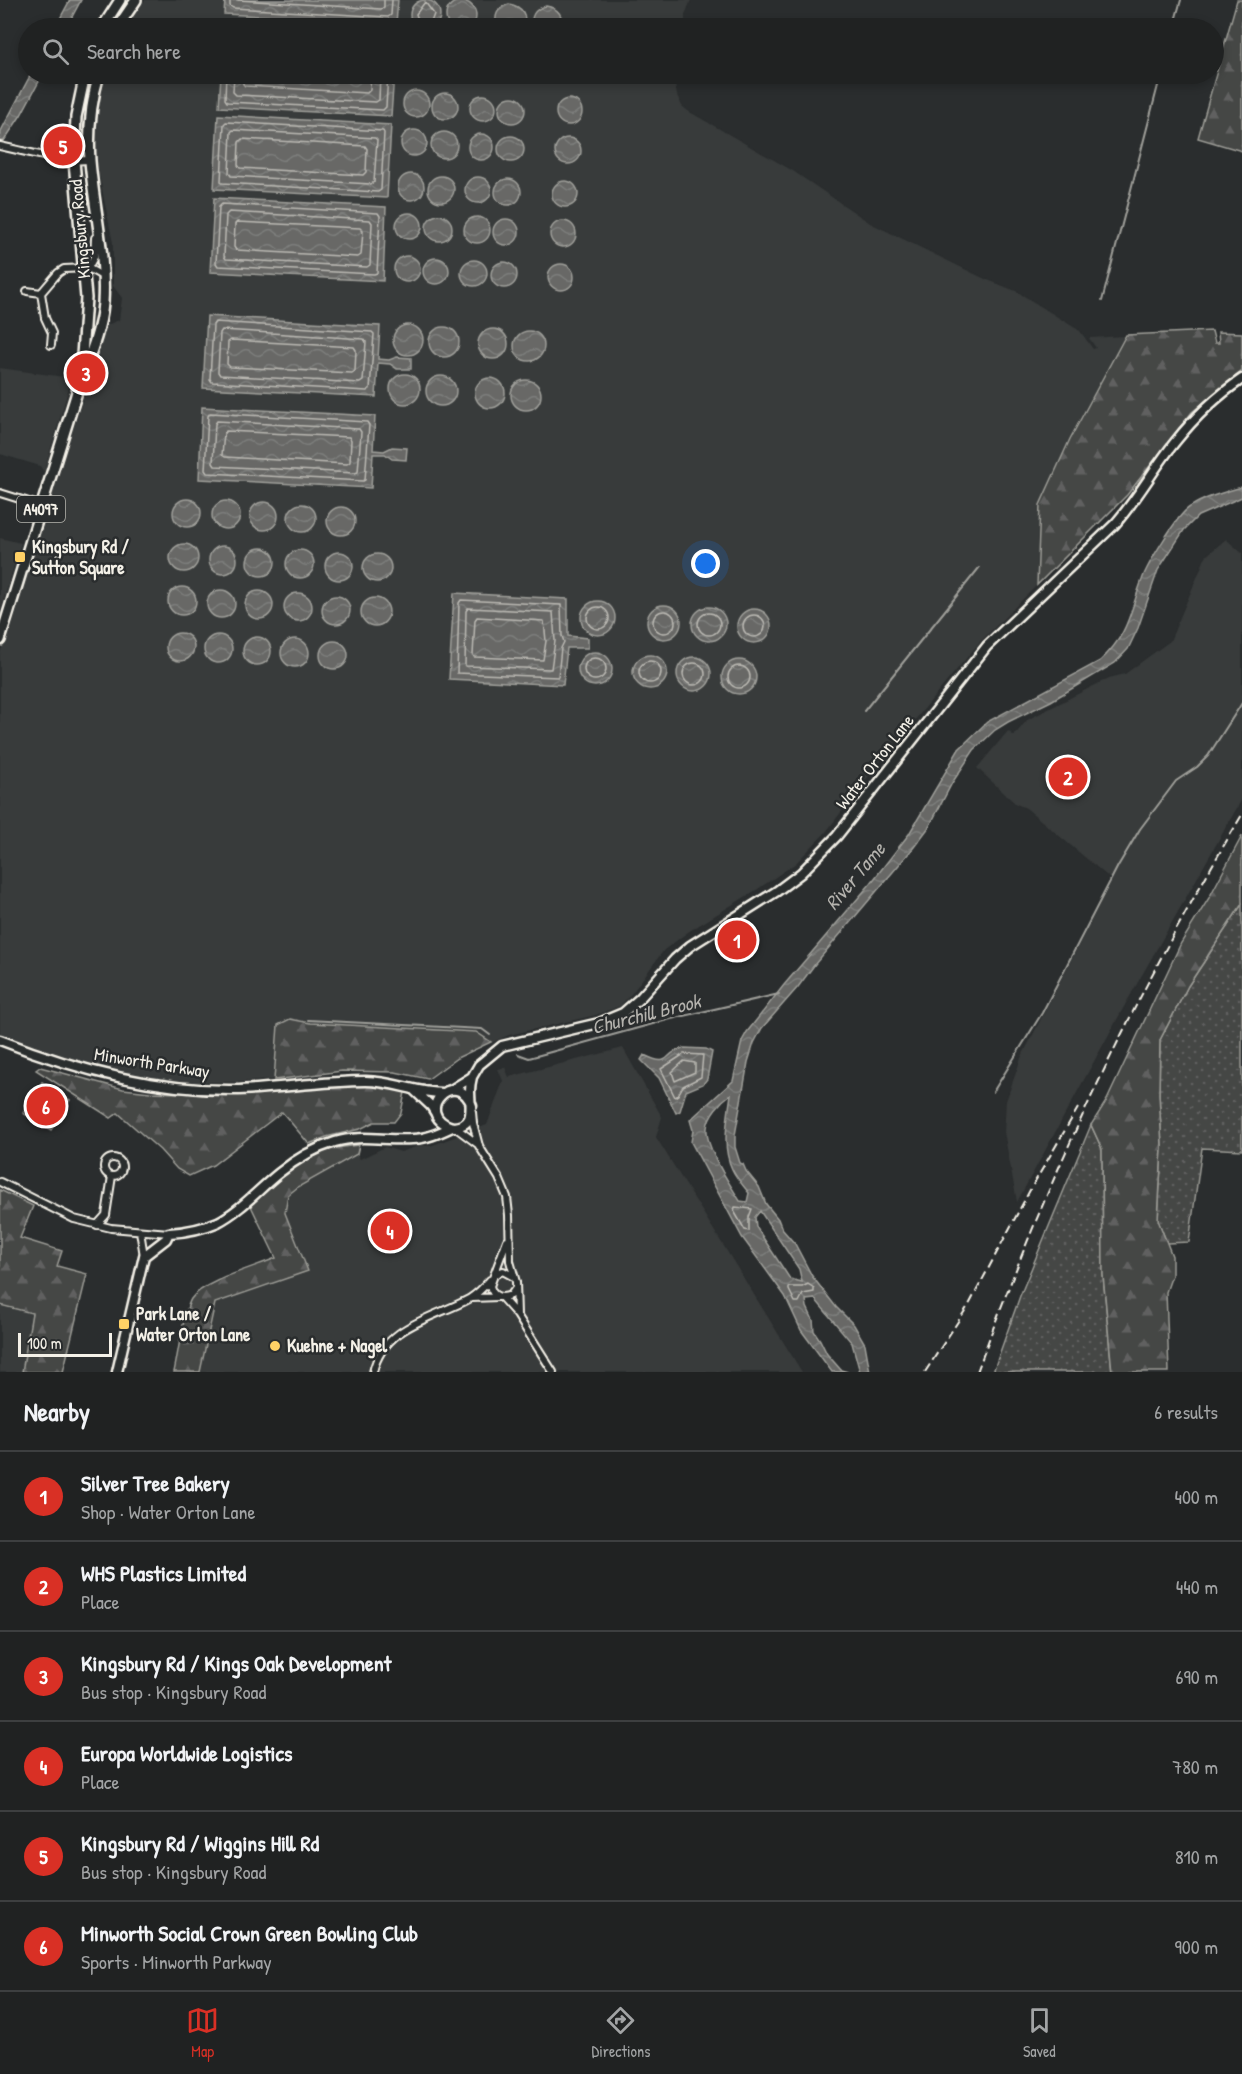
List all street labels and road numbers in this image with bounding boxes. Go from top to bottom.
street label: Kingsbury Road [63,178,96,280]
road number: A4097 [17,496,65,522]
street label: Water Orton Lane [830,709,920,814]
street label: Minworth Parkway [93,1041,212,1084]

